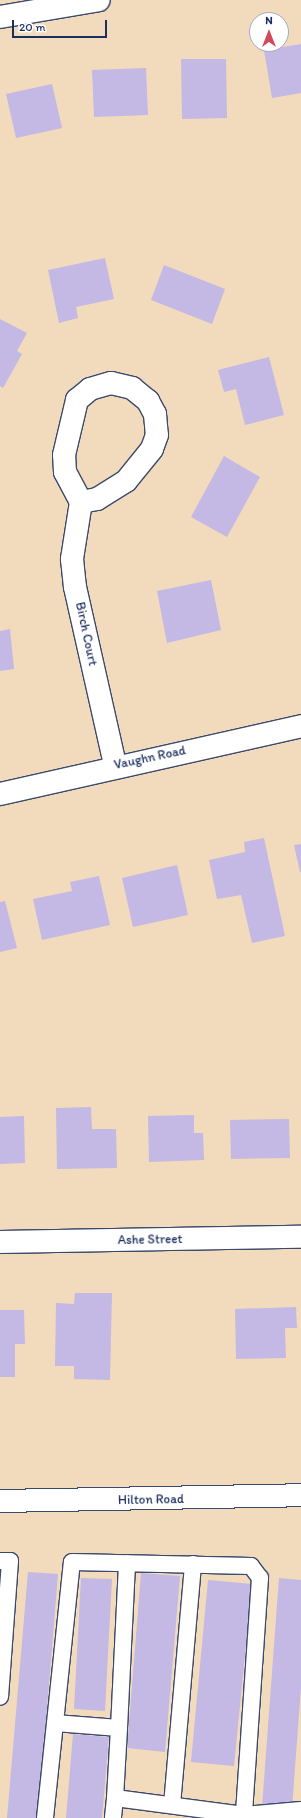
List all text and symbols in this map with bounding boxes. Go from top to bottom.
scale bar [14,12,109,38]
north arrow [249,12,289,52]
text: N [265,14,273,27]
text: 20 m [19,20,46,34]
street label: Birch Court [72,601,100,667]
street label: Vaughn Road [113,743,187,773]
street label: Ashe Street [118,1232,182,1248]
street label: Hilton Road [118,1492,184,1508]

